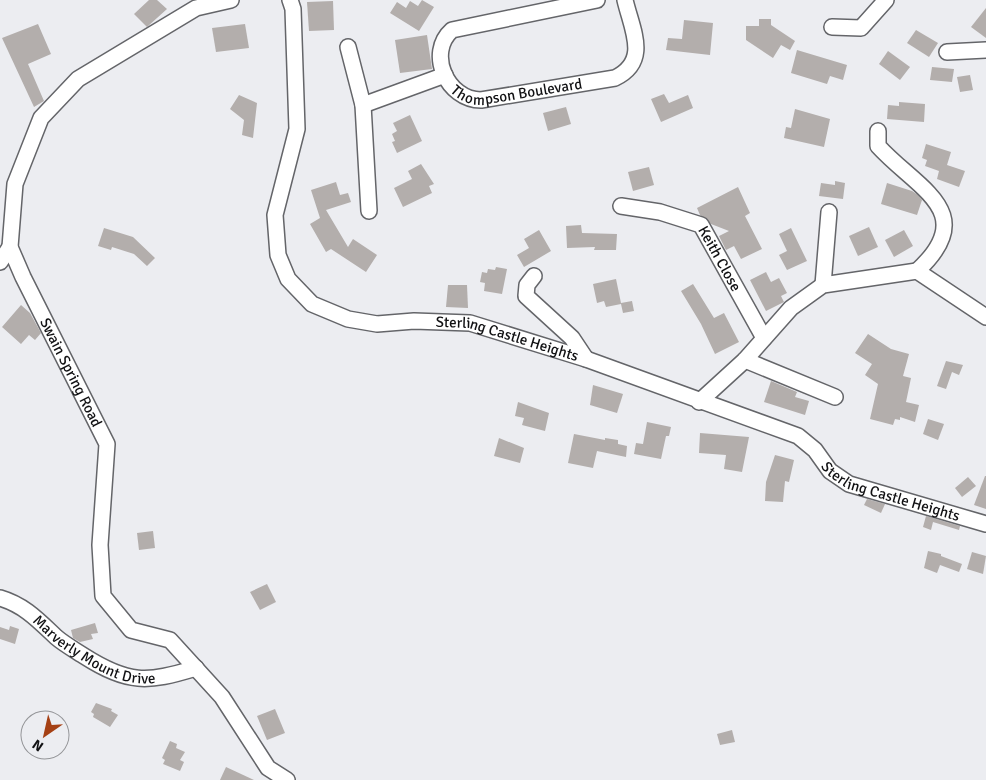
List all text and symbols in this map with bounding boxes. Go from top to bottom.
street label: Thompson Boulevard [447,75,583,109]
street label: Keith Close [694,223,745,295]
street label: Sterling Castle Heights [435,313,581,365]
street label: Swain Spring Road [36,315,106,430]
street label: Sterling Castle Heights [817,458,963,525]
street label: Marverly Mount Drive [29,611,156,687]
north arrow [20,710,70,760]
text: N [29,736,47,755]

